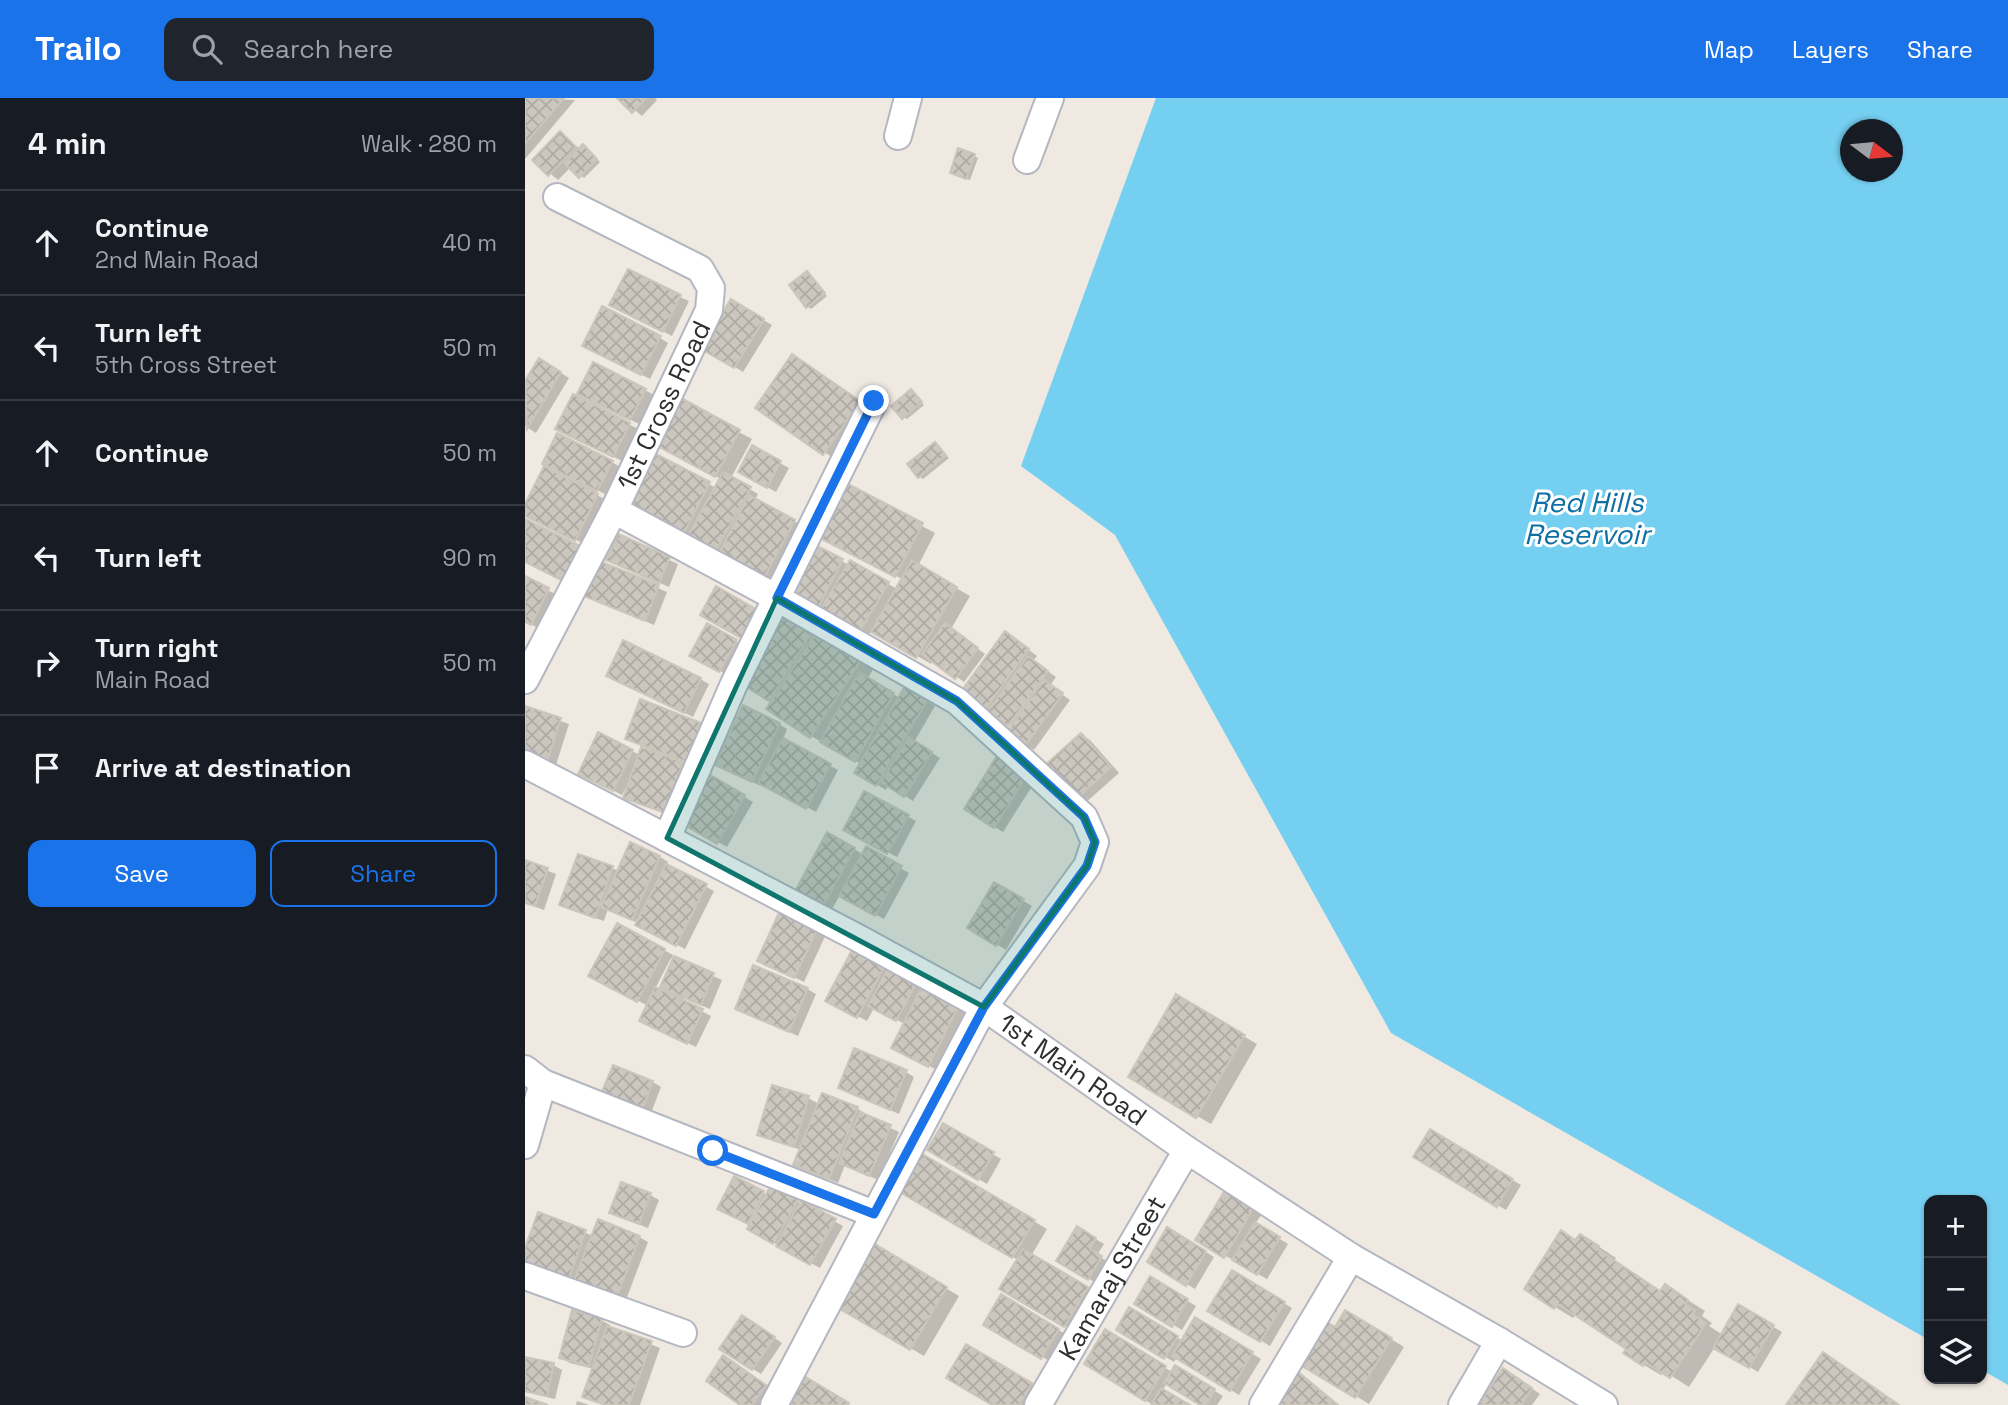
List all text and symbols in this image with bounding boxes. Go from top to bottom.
search box [164,18,654,81]
text: Trailo [35,28,122,70]
icon: search [188,30,226,68]
text: Search here [244,32,394,66]
text: Map [1704,34,1754,65]
text: Layers [1792,34,1869,65]
text: Share [1907,34,1973,65]
north arrow [1840,119,1903,182]
text: 4 min [28,124,107,163]
text: Walk · 280 m [361,129,497,159]
text: Continue [95,211,209,245]
icon: ahead [28,224,66,262]
text: 40 m [442,228,497,258]
text: 2nd Main Road [95,245,259,275]
street label: 1st Cross Road [609,315,718,495]
text: Turn left [95,316,202,350]
icon: left [28,329,66,367]
text: 50 m [443,333,497,363]
text: 5th Cross Street [95,350,277,380]
route end [858,385,889,416]
icon: ahead [28,434,66,472]
text: Continue [95,436,209,470]
text: 50 m [443,438,497,468]
water label: Red Hills Reservoir [1524,484,1653,552]
icon: left [28,539,66,577]
text: Turn left [95,541,202,575]
text: 90 m [442,543,497,573]
text: Turn right [95,631,219,665]
icon: right [28,644,66,682]
text: 50 m [443,648,497,678]
text: Main Road [95,665,210,695]
icon: arrive [28,749,66,787]
text: Arrive at destination [95,751,352,785]
button: Save [28,840,256,907]
button: Share [270,840,497,907]
street label: 1st Main Road [992,1006,1153,1133]
route start [697,1135,728,1166]
street label: Kamaraj Street [1051,1190,1174,1367]
map controls [1924,1195,1987,1384]
button: + [1924,1195,1987,1258]
button: − [1924,1258,1987,1321]
button: layers [1924,1321,1987,1384]

